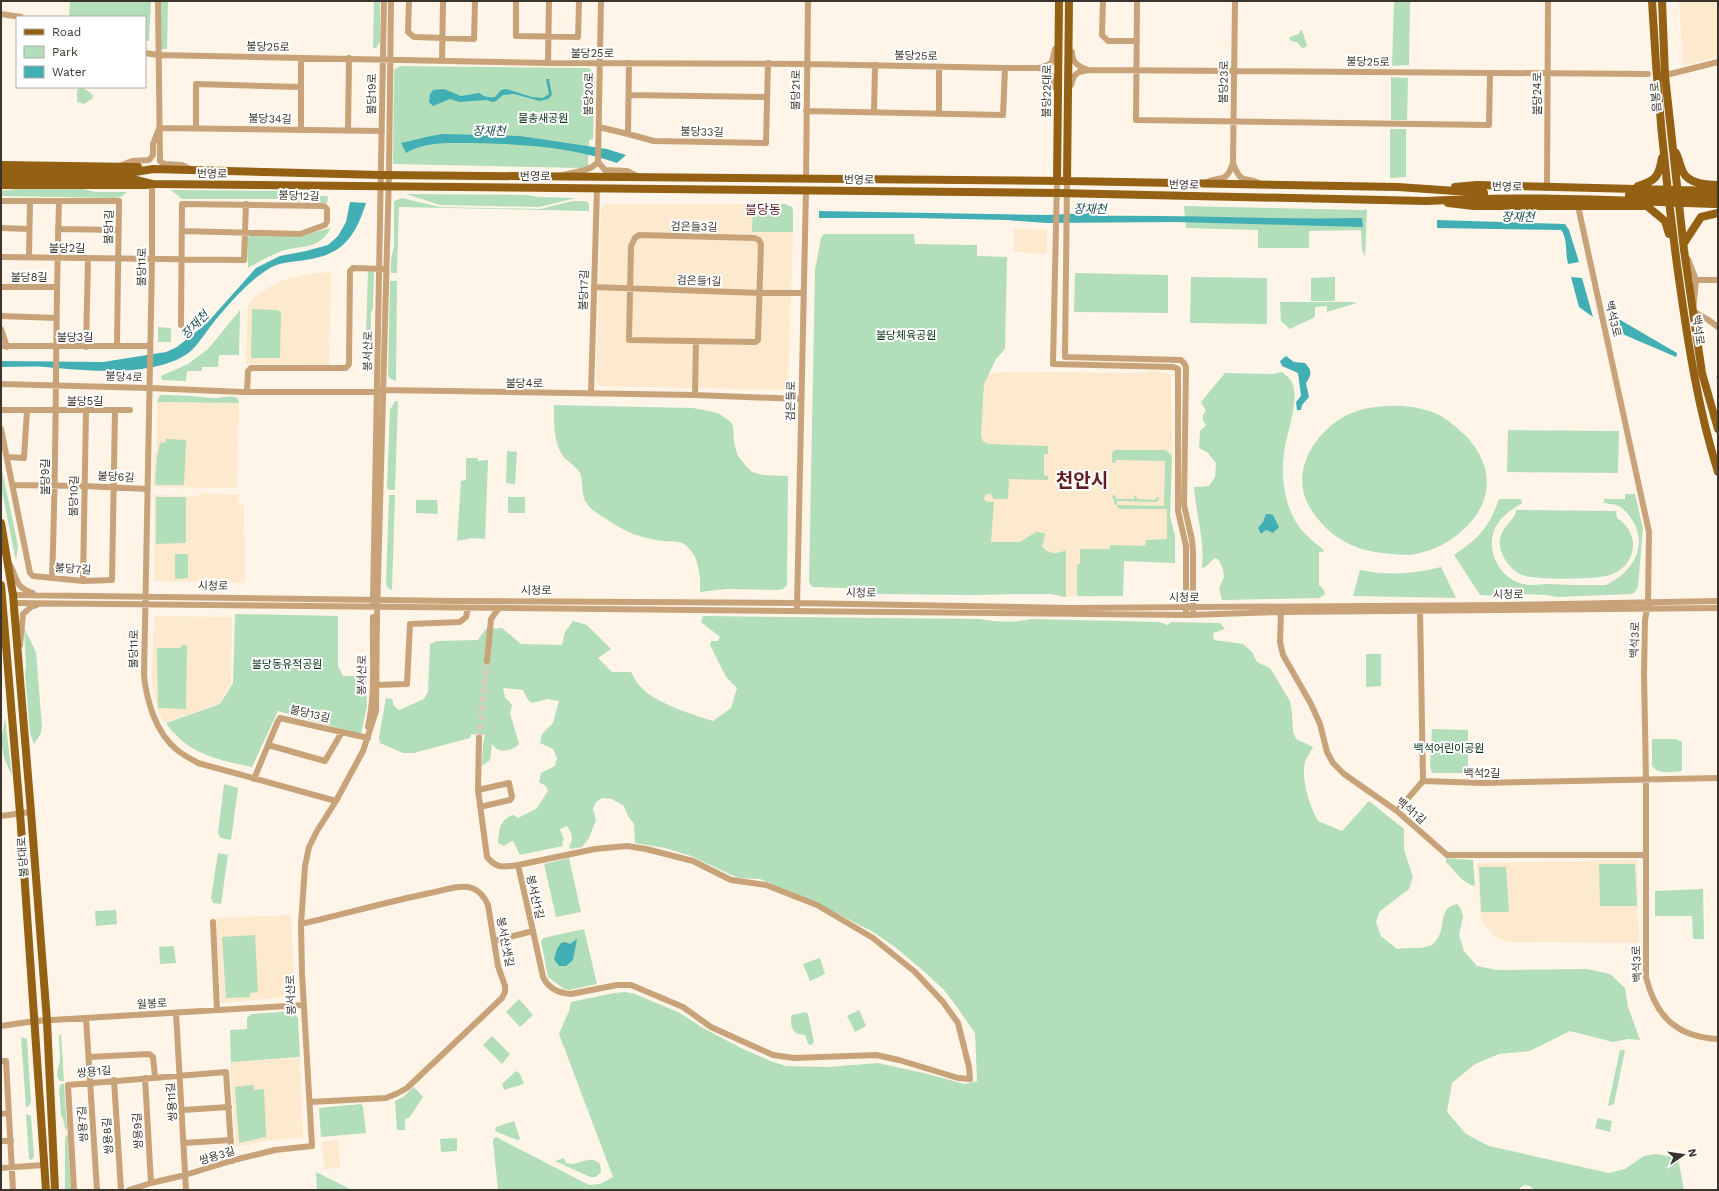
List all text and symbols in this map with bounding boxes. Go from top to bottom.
legend [16,16,146,88]
text: Road [52,25,81,39]
street label: 불당25로 [246,40,290,54]
text: Park [52,45,78,59]
street label: 불당25로 [570,47,614,60]
street label: 불당25로 [894,49,938,63]
street label: 불당25로 [1346,55,1390,69]
street label: 불당23로 [1217,60,1231,104]
street label: 불당22대로 [1040,64,1054,118]
text: Water [52,65,87,79]
street label: 불당21로 [789,69,803,111]
street label: 불당20로 [582,72,596,116]
street label: 불당24로 [1531,72,1544,116]
street label: 불당19로 [365,73,379,115]
street label: 음봉로 [1648,81,1664,113]
street label: 불당34길 [248,112,292,126]
park label: 물총새공원 [518,112,568,125]
water label: 장재천 [472,124,508,138]
street label: 불당33길 [680,125,724,139]
street label: 번영로 [197,167,227,181]
street label: 번영로 [520,170,550,183]
street label: 번영로 [844,173,874,187]
street label: 번영로 [1169,178,1199,192]
street label: 번영로 [1492,180,1522,194]
street label: 불당12길 [278,189,320,203]
district label: 불당동 [745,202,781,217]
water label: 장재천 [1073,202,1109,216]
street label: 불당1길 [102,210,116,244]
water label: 장재천 [1501,210,1537,224]
street label: 검은들3길 [670,220,718,234]
street label: 불당2길 [49,242,85,255]
street label: 불당11로 [135,247,149,287]
street label: 불당17길 [577,269,591,311]
street label: 불당8길 [10,271,48,284]
street label: 검은들1길 [676,274,722,288]
street label: 백석3로 [1603,300,1623,338]
water label: 장재천 [178,307,213,342]
street label: 백석로 [1689,314,1707,346]
park label: 불당체육공원 [876,329,936,342]
street label: 불당3길 [57,331,93,344]
street label: 봉서산로 [361,331,375,371]
street label: 불당4로 [105,370,143,384]
street label: 불당4로 [505,377,543,390]
street label: 검은들로 [784,381,798,421]
street label: 불당5길 [67,395,103,408]
street label: 불당9길 [39,458,52,496]
district label: 천안시 [1056,469,1108,492]
street label: 불당6길 [97,470,135,484]
street label: 불당10길 [67,475,81,517]
street label: 불당7길 [54,561,92,577]
street label: 시청로 [198,579,228,593]
street label: 시청로 [521,584,551,597]
street label: 시청로 [846,586,876,600]
street label: 시청로 [1493,588,1523,601]
street label: 시청로 [1169,591,1199,604]
street label: 백석3로 [1628,621,1642,659]
street label: 불당11로 [127,629,141,669]
street label: 봉서산로 [355,655,369,695]
park label: 불당동유적공원 [252,658,322,671]
street label: 불당13길 [289,703,331,725]
park label: 백석어린이공원 [1414,742,1484,755]
street label: 백석2길 [1464,767,1500,780]
street label: 백석1길 [1394,795,1428,827]
street label: 불당대로 [15,836,31,878]
street label: 봉서산1길 [524,874,546,920]
street label: 봉서산샛길 [494,916,516,968]
street label: 백석3로 [1630,945,1644,983]
street label: 봉서산로 [284,975,298,1015]
street label: 월봉로 [136,996,168,1012]
street label: 쌍용1길 [76,1064,112,1080]
street label: 쌍용11길 [164,1082,180,1122]
street label: 쌍용7길 [75,1105,91,1143]
street label: 쌍용9길 [131,1112,145,1150]
street label: 쌍용8길 [100,1117,116,1155]
north arrow [1663,1135,1703,1175]
street label: 쌍용3길 [198,1144,236,1168]
text: N [1685,1147,1700,1158]

